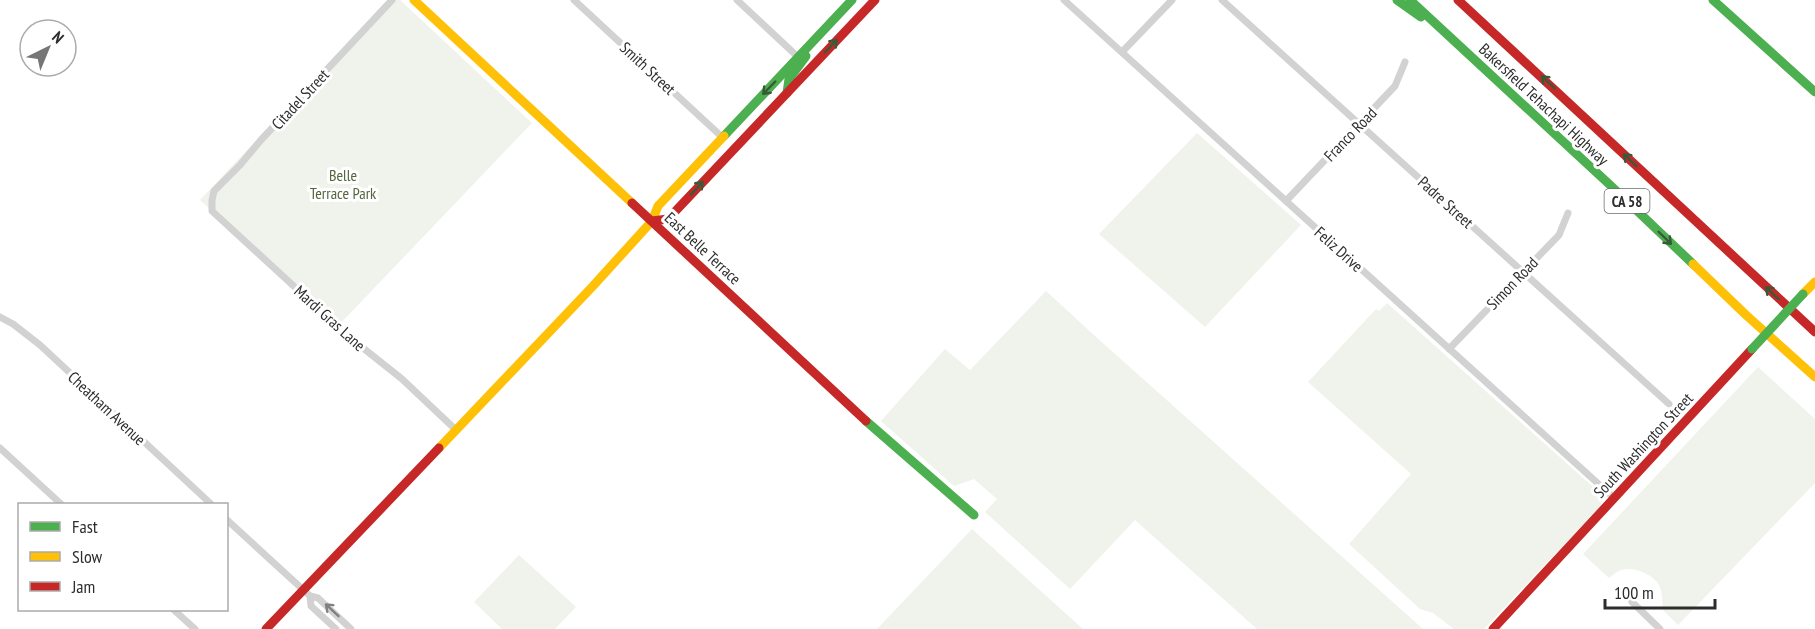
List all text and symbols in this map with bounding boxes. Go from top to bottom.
north arrow [18,18,78,78]
text: N [48,27,68,47]
street label: Smith Street [616,37,680,99]
one-way arrow [823,39,838,54]
street label: Bakersfield Tehachapi Highway [1475,39,1613,169]
street label: Citadel Street [267,64,333,133]
one-way arrow [1540,75,1555,89]
one-way arrow [762,80,776,95]
street label: Franco Road [1319,103,1381,165]
one-way arrow [1622,152,1637,167]
park label: Belle Terrace Park [310,165,377,203]
street label: Padre Street [1414,172,1478,232]
one-way arrow [689,181,703,196]
road number: CA 58 [1604,189,1650,213]
street label: East Belle Terrace [661,208,745,288]
street label: Feliz Drive [1311,222,1367,276]
one-way arrow [1657,231,1672,245]
street label: Simon Road [1482,252,1542,313]
street label: Mardi Gras Lane [290,281,370,355]
one-way arrow [1764,286,1779,300]
street label: Cheatham Avenue [64,367,150,449]
street label: South Washington Street [1589,388,1697,502]
legend [18,503,228,611]
text: Fast [72,515,98,538]
text: Slow [72,545,103,568]
scale bar [1605,572,1714,610]
text: Jam [71,575,95,598]
text: 100 m [1614,581,1654,604]
one-way arrow [324,603,339,618]

